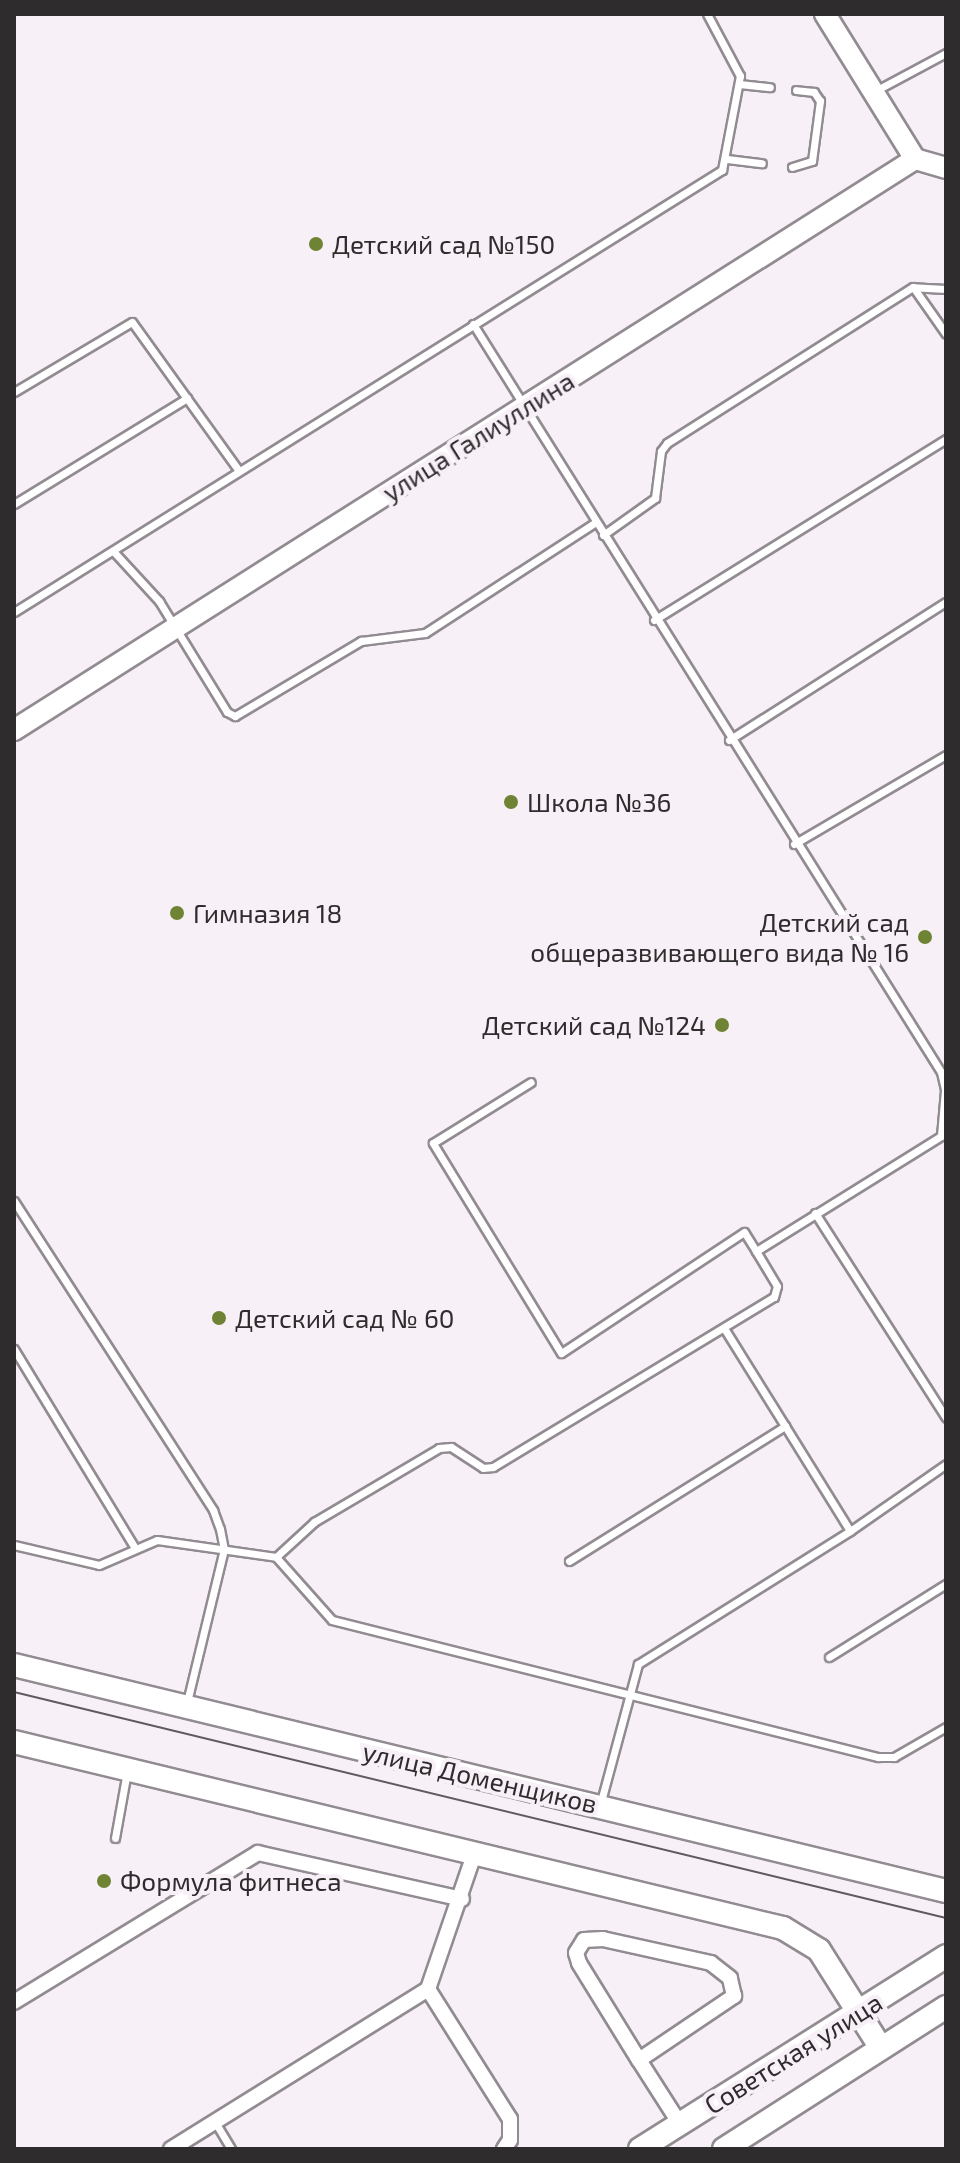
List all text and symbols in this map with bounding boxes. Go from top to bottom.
place label: Детский сад №150 [332,228,555,260]
marker: Детский сад №150 [307,235,325,253]
street label: улица Галиуллина [376,364,580,508]
place label: Школа №36 [527,786,671,818]
marker: Школа №36 [502,793,520,811]
place label: Гимназия 18 [193,897,342,929]
marker: Гимназия 18 [168,904,186,922]
place label: Детский сад общеразвивающего вида № 16 [530,906,909,968]
marker: Детский сад общеразвивающего вида № 16 [916,928,934,946]
place label: Детский сад №124 [482,1009,706,1041]
marker: Детский сад №124 [713,1016,731,1034]
place label: Детский сад № 60 [235,1302,454,1334]
marker: Детский сад № 60 [210,1309,228,1327]
street label: улица Доменщиков [360,1735,600,1819]
place label: Формула фитнеса [120,1865,342,1897]
marker: Формула фитнеса [95,1872,113,1890]
street label: Советская улица [698,1986,888,2120]

